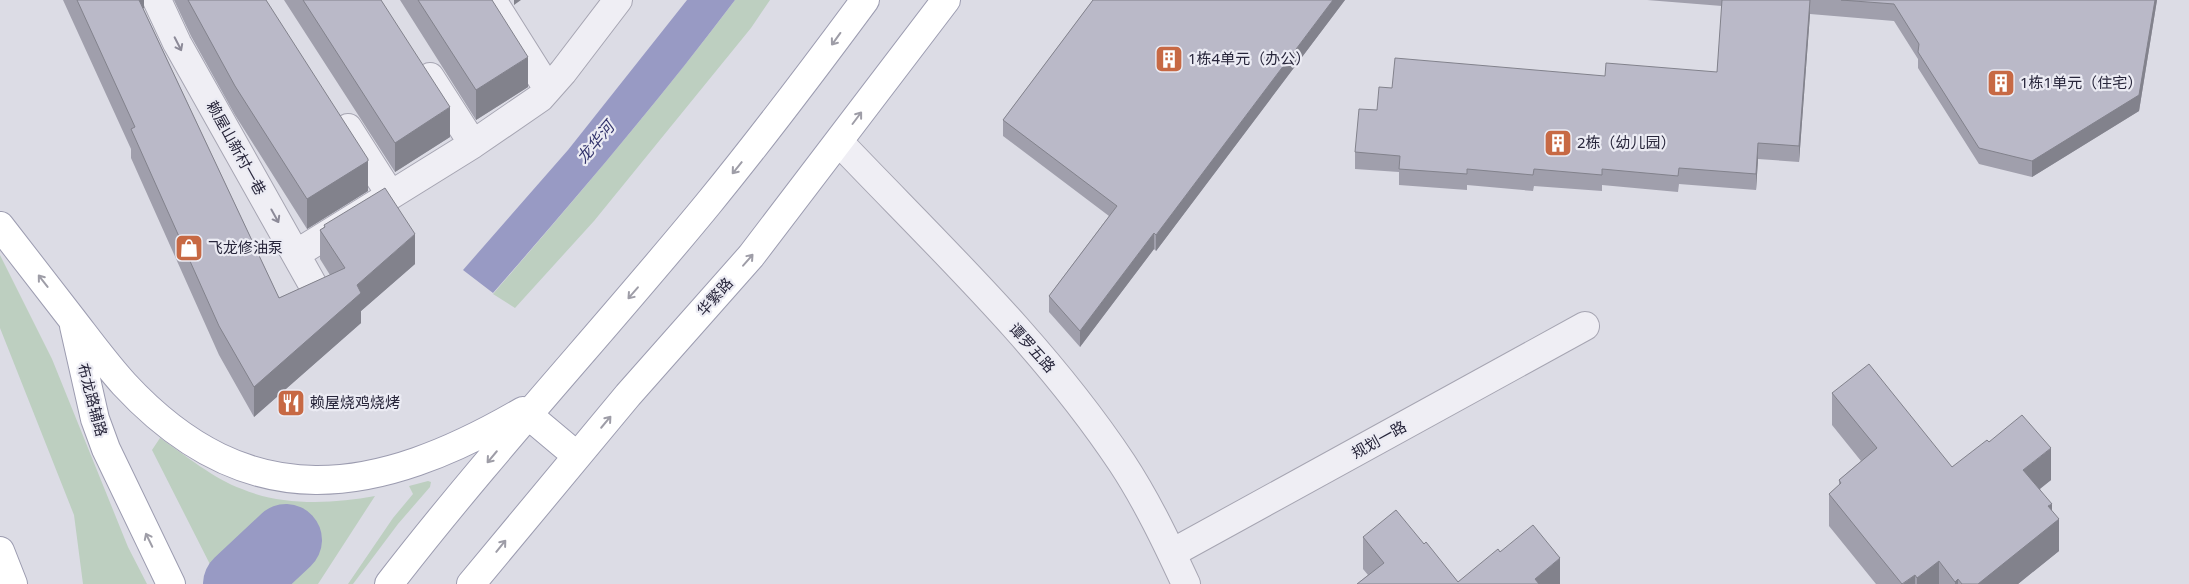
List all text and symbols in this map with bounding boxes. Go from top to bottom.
one-way arrow [831,32,841,46]
one-way arrow [174,36,183,51]
building icon: 1栋4单元（办公） [1154,44,1184,74]
place label: 1栋4单元（办公） [1188,48,1310,68]
building icon: 1栋1单元（住宅） [1986,68,2016,98]
place label: 1栋1单元（住宅） [2020,72,2142,92]
street label: 赖屋山新村一巷 [203,97,271,198]
one-way arrow [852,112,863,125]
water label: 龙华河 [571,114,621,167]
building icon: 2栋（幼儿园） [1543,128,1573,158]
place label: 2栋（幼儿园） [1577,132,1676,152]
one-way arrow [731,161,742,174]
one-way arrow [270,208,280,223]
shop icon: 飞龙修油泵 [174,233,204,263]
place label: 飞龙修油泵 [208,237,283,257]
one-way arrow [742,254,753,267]
street label: 华繁路 [692,273,737,320]
one-way arrow [38,274,48,288]
one-way arrow [627,286,638,299]
street label: 谭罗五路 [1005,318,1060,376]
street label: 布龙路辅路 [74,361,112,439]
restaurant icon: 赖屋烧鸡烧烤 [276,388,306,418]
place label: 赖屋烧鸡烧烤 [310,392,400,412]
one-way arrow [600,415,611,428]
street label: 规划一路 [1347,416,1410,462]
one-way arrow [486,450,497,463]
one-way arrow [144,533,153,548]
one-way arrow [496,540,507,553]

